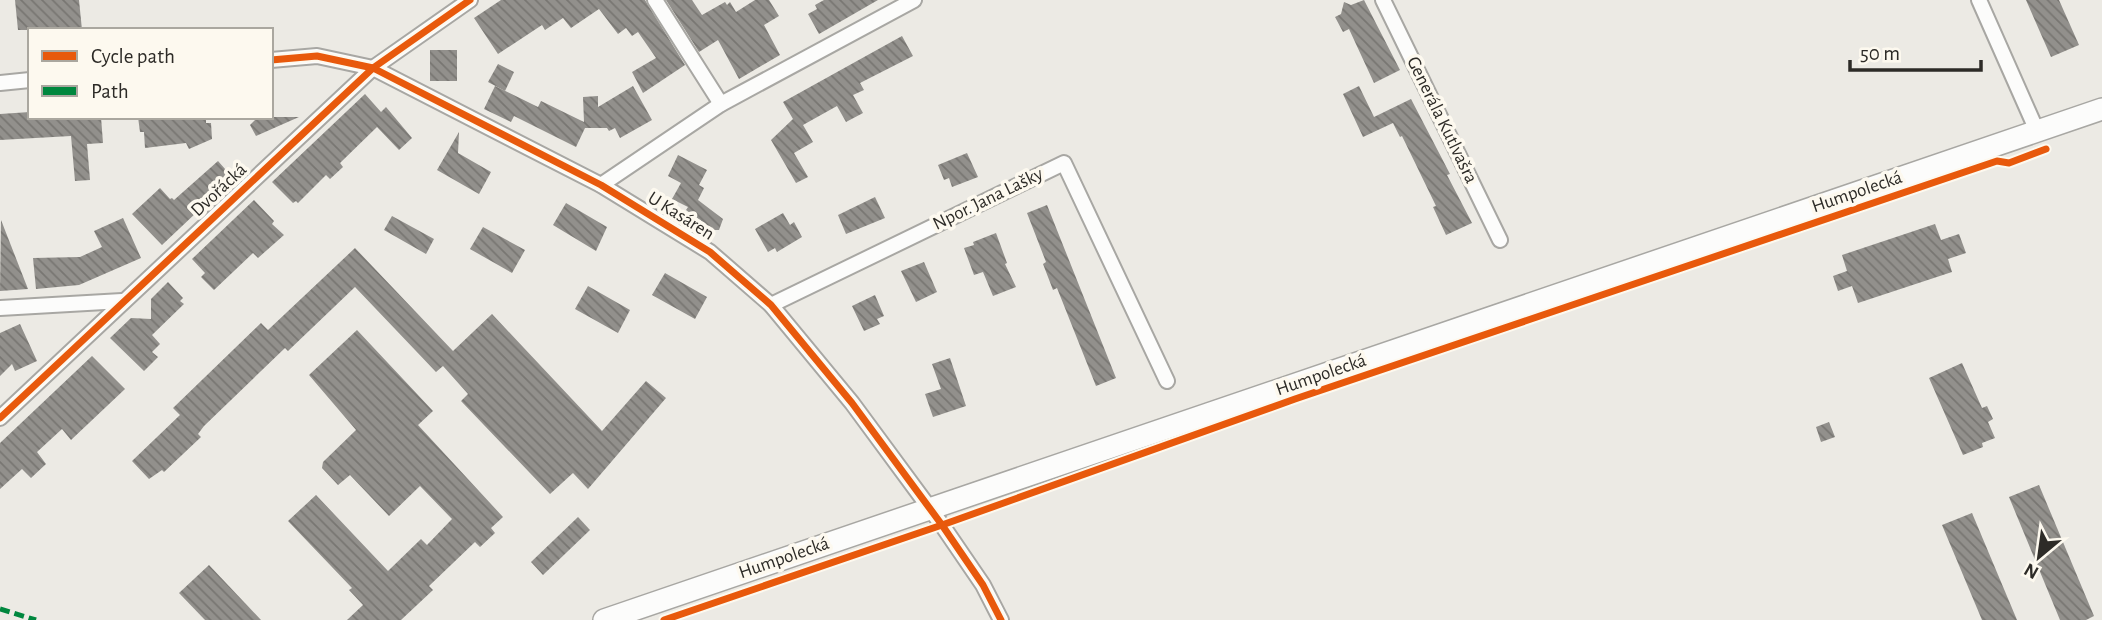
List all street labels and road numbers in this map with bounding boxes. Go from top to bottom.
street label: Generála Kutlvašra [1403,54,1481,187]
street label: Dvořácká [188,160,251,220]
street label: Npor. Jana Lašky [930,164,1046,234]
street label: Humpolecká [1809,168,1905,216]
street label: U Kasáren [644,188,718,244]
street label: Humpolecká [1273,351,1369,399]
street label: Humpolecká [736,534,832,582]

